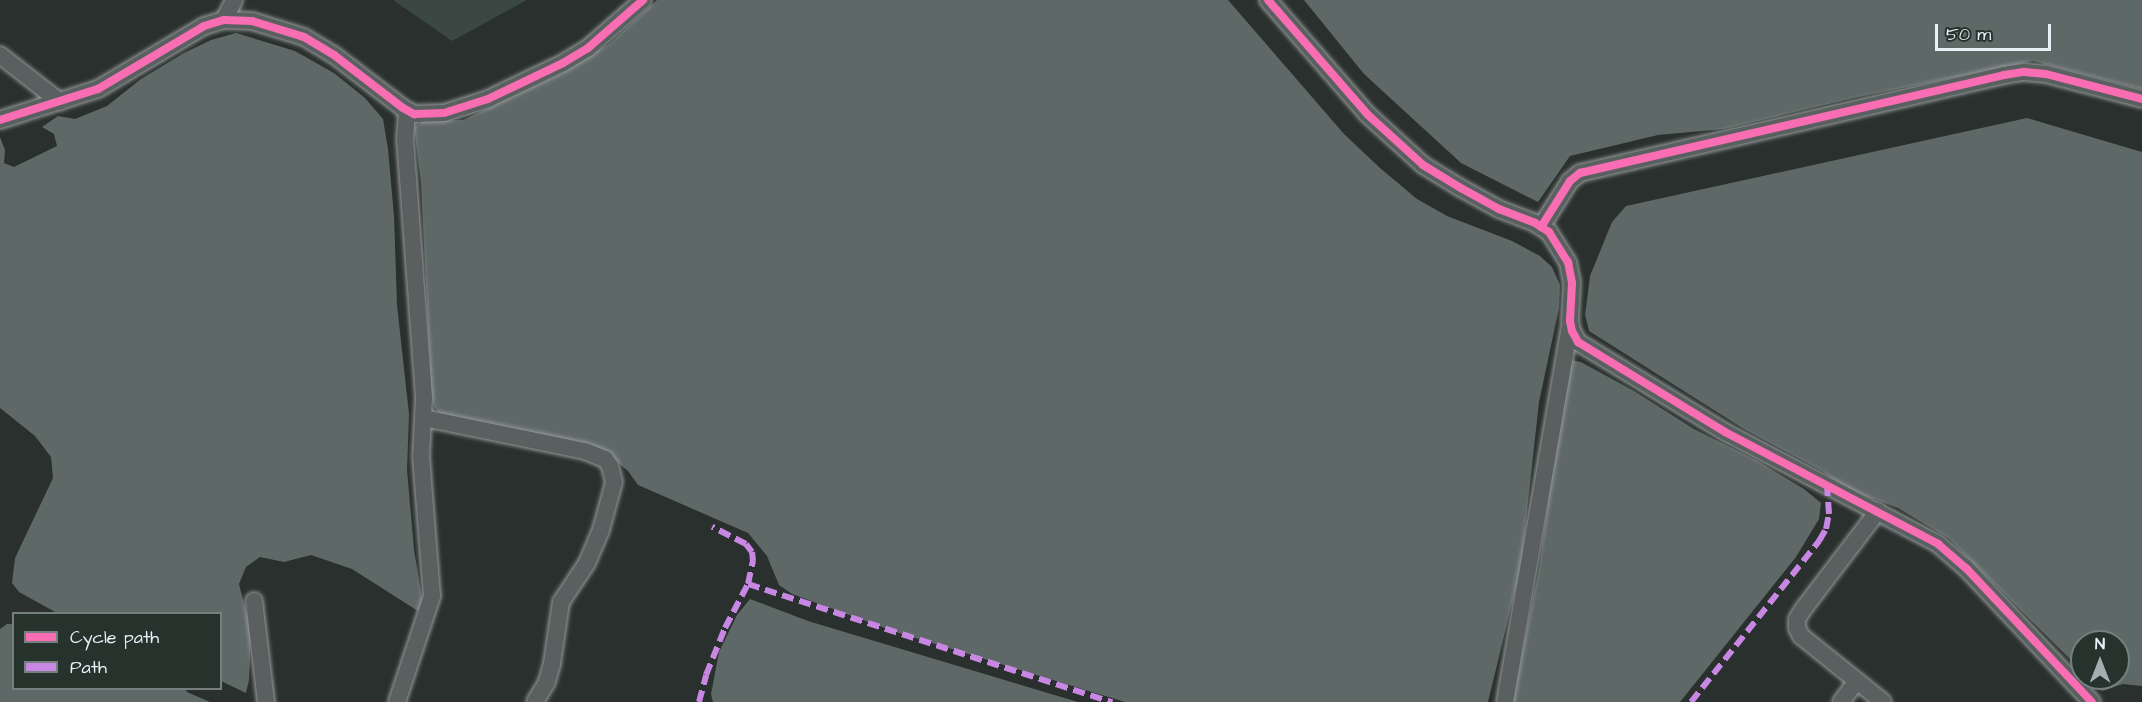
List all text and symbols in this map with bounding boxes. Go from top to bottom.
scale bar [1938,12,2054,50]
text: 50 m [1946,22,1991,47]
legend [12,612,222,690]
text: Cycle path [70,625,159,650]
north arrow [2070,630,2130,690]
text: N [2095,633,2105,655]
text: Path [70,655,107,680]

